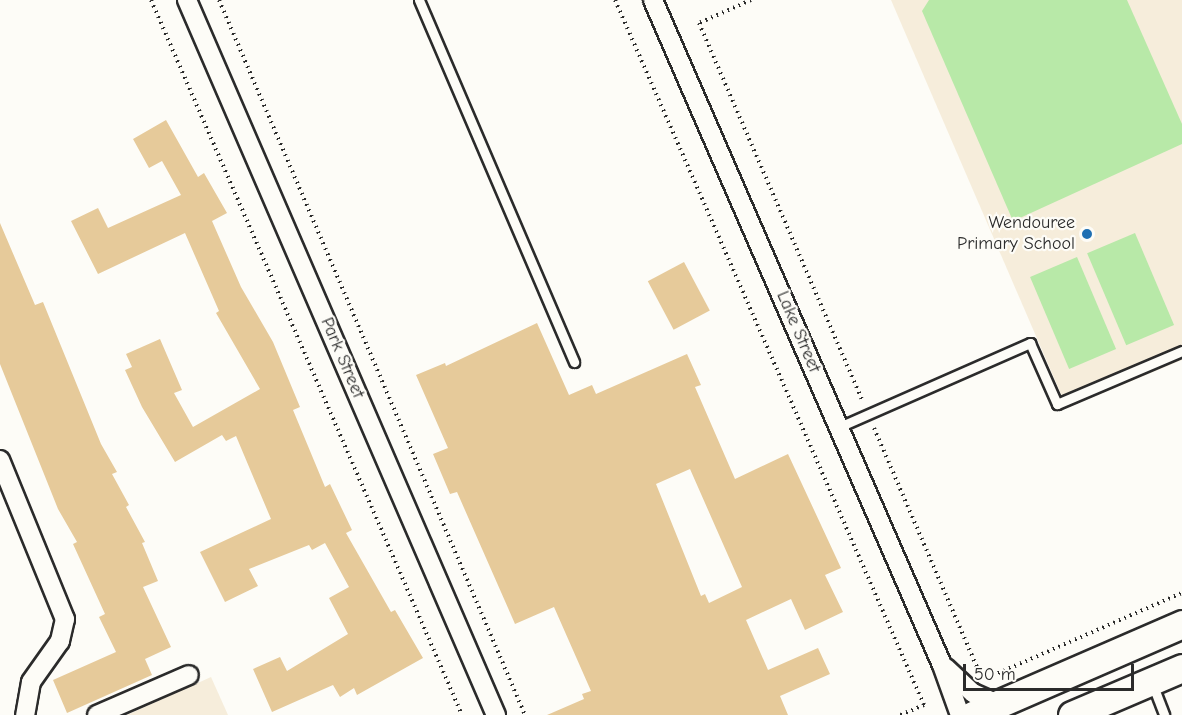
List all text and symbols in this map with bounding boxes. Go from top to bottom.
place label: Wendouree Primary School [957,213,1075,256]
marker: Wendouree Primary School [1080,227,1094,241]
street label: Lake Street [771,288,825,376]
street label: Park Street [315,314,369,402]
scale bar [966,652,1137,690]
text: 50 m [974,664,1016,685]

